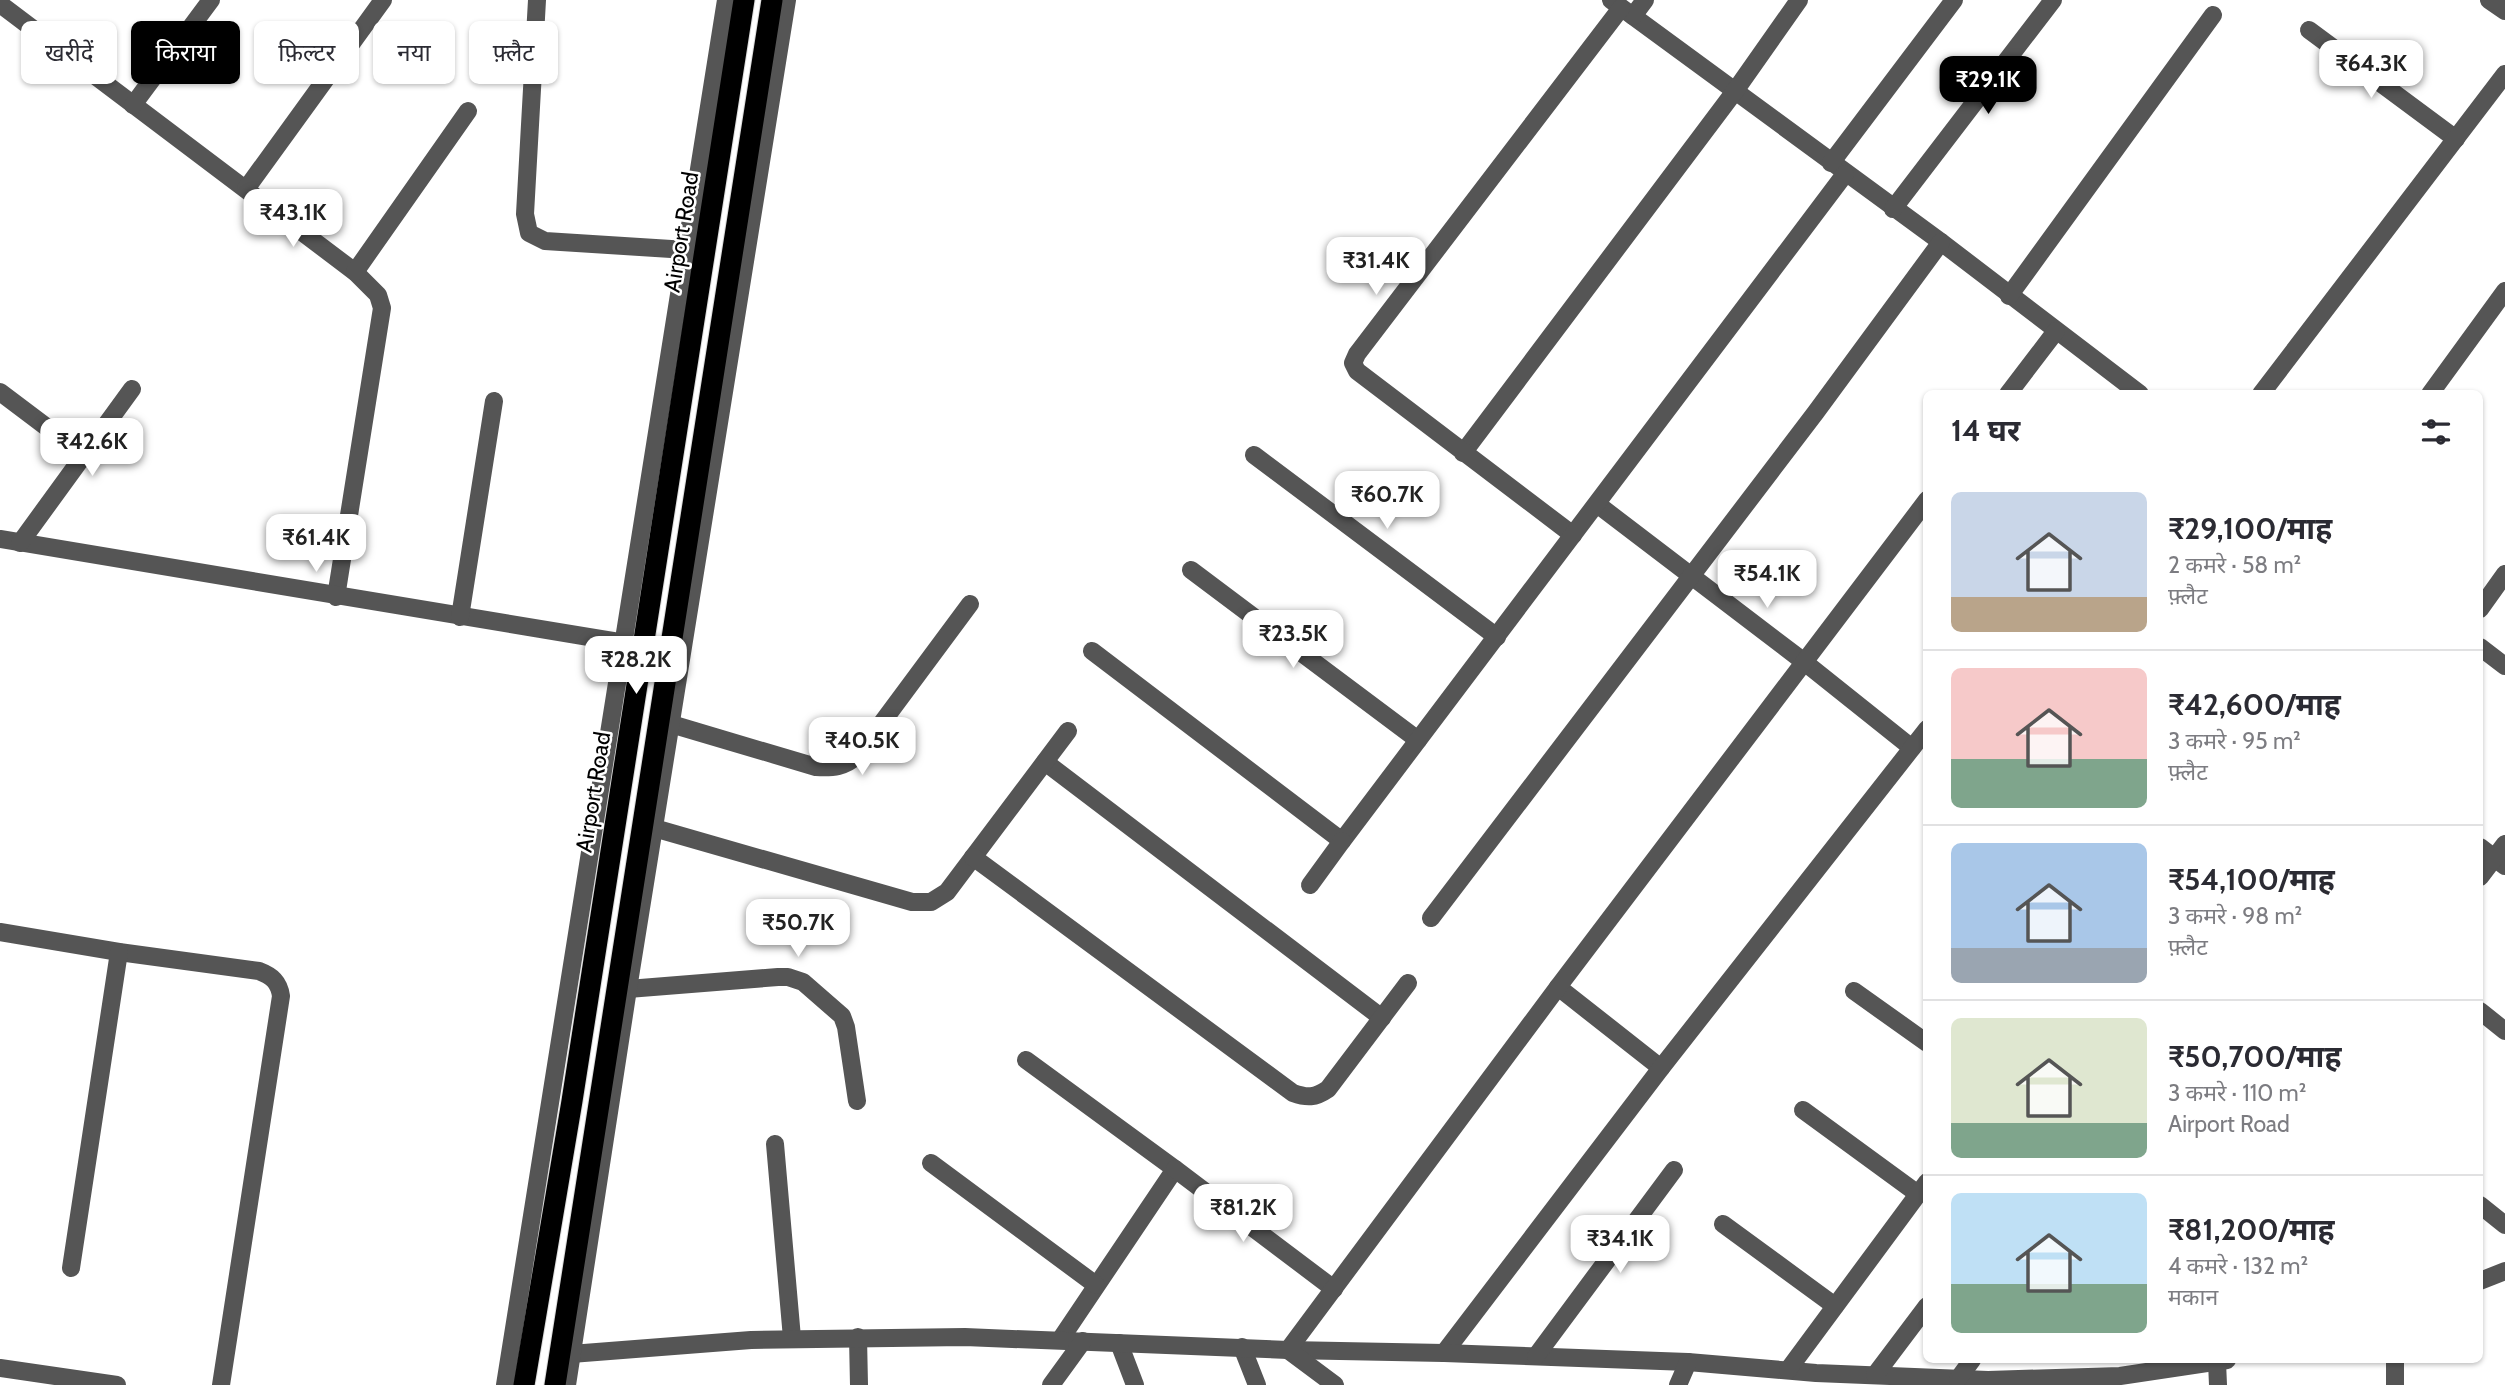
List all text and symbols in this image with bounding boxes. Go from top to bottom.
chip: खरीदें [21,21,117,84]
chip: किराया [131,21,240,84]
chip: फ़िल्टर [254,21,359,84]
chip: नया [373,21,455,84]
chip: फ़्लैट [469,21,558,84]
pin: ₹64.3K [2314,41,2428,100]
text: ₹64.3K [2335,49,2407,77]
pin: ₹29.1K [1931,57,2045,116]
text: ₹29.1K [1956,65,2020,93]
street label: Airport Road [658,170,704,294]
pin: ₹43.1K [236,190,350,249]
text: ₹43.1K [260,198,326,226]
pin: ₹31.4K [1319,238,1433,297]
text: ₹31.4K [1342,246,1410,274]
text: 14 घर [1951,412,2020,449]
icon: filters [2417,413,2455,451]
pin: ₹42.6K [35,419,149,478]
text: ₹42.6K [56,427,128,455]
pin: ₹60.7K [1330,472,1444,531]
text: ₹60.7K [1351,480,1423,508]
text: ₹29,100/माह [2168,510,2332,547]
pin: ₹61.4K [259,514,373,574]
icon: home [2007,520,2091,604]
text: ₹61.4K [282,523,350,551]
pin: ₹54.1K [1710,550,1824,610]
text: 2 कमरे · 58 m² [2168,551,2301,579]
text: ₹54.1K [1734,559,1800,587]
text: फ़्लैट [2168,582,2208,610]
pin: ₹23.5K [1236,610,1350,670]
text: ₹23.5K [1259,619,1327,647]
pin: ₹28.2K [579,636,693,696]
text: ₹28.2K [601,645,671,673]
text: ₹42,600/माह [2168,686,2341,723]
icon: home [2007,696,2091,780]
pin: ₹40.5K [805,718,919,777]
text: ₹40.5K [825,726,899,754]
text: 3 कमरे · 95 m² [2168,727,2301,755]
street label: Airport Road [570,730,616,854]
text: फ़्लैट [2168,758,2208,786]
text: ₹54,100/माह [2168,861,2335,898]
icon: home [2007,871,2091,955]
pin: ₹50.7K [741,900,855,959]
text: 3 कमरे · 98 m² [2168,902,2302,930]
text: ₹50.7K [762,908,834,936]
text: फ़्लैट [2168,933,2208,961]
text: ₹50,700/माह [2168,1038,2341,1075]
icon: home [2007,1046,2091,1130]
text: 3 कमरे · 110 m² [2168,1079,2306,1107]
text: Airport Road [2168,1110,2290,1138]
pin: ₹81.2K [1186,1184,1300,1244]
text: ₹81.2K [1210,1193,1276,1221]
text: ₹81,200/माह [2168,1211,2334,1248]
pin: ₹34.1K [1563,1216,1677,1275]
icon: home [2007,1221,2091,1305]
text: ₹34.1K [1587,1224,1653,1252]
text: 4 कमरे · 132 m² [2168,1252,2308,1280]
text: मकान [2168,1283,2218,1311]

